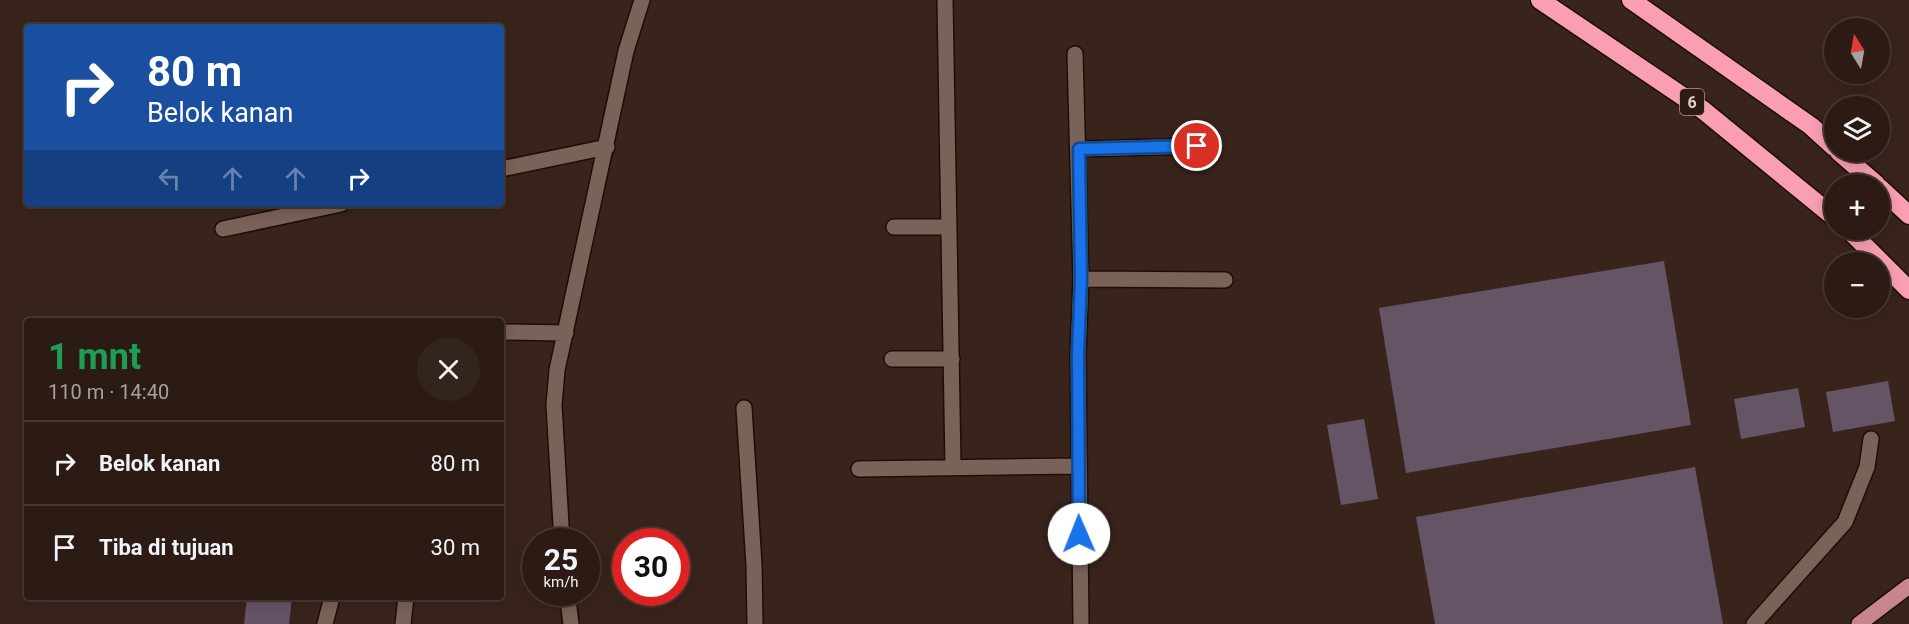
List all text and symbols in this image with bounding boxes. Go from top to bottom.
north arrow [1824,18,1890,84]
map controls [1824,18,1890,318]
text: 80 m [147,47,242,96]
icon: right [48,48,126,126]
road number: 6 [1680,89,1704,115]
button: layers [1824,96,1890,162]
text: Belok kanan [147,97,293,129]
pin [1171,120,1222,171]
icon: arrive [1180,129,1213,162]
icon: left [153,162,186,195]
icon: ahead [216,162,249,195]
icon: ahead [279,162,312,195]
icon: right [342,162,375,195]
button: + [1824,174,1890,240]
button: − [1824,252,1890,318]
text: 1 mnt [48,336,141,378]
button: close [417,338,480,401]
text: 110 m · 14:40 [48,380,169,404]
icon: right [48,447,81,480]
text: Belok kanan [99,451,220,476]
text: 80 m [431,451,480,476]
position arrow [1047,502,1111,566]
speed limit sign: 30 [612,528,690,606]
icon: arrive [48,531,81,564]
text: Tiba di tujuan [99,535,234,560]
text: 30 m [431,535,480,560]
text: 25 [544,542,578,577]
text: km/h [543,573,579,591]

